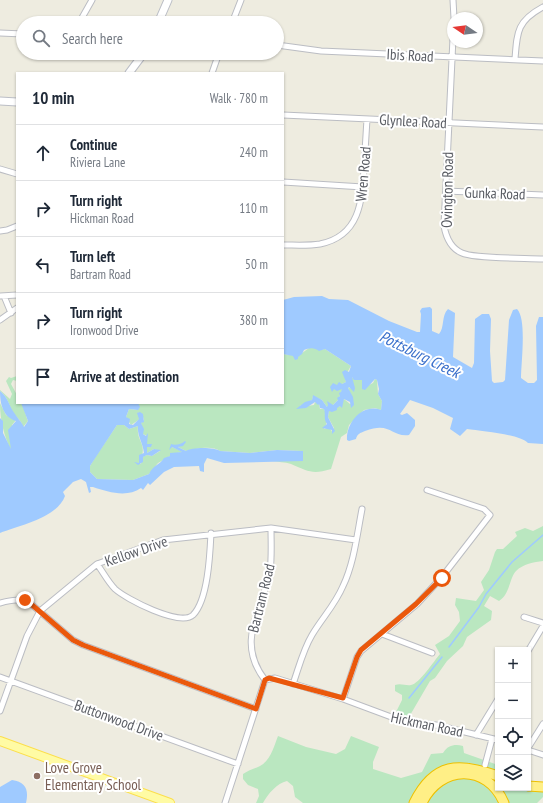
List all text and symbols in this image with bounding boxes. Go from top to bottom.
north arrow [447,12,483,48]
search box [16,16,284,60]
icon: search [30,27,52,49]
text: Search here [62,29,123,48]
street label: Ibis Road [386,44,434,66]
text: 10 min [32,87,74,109]
text: Walk · 780 m [210,90,268,107]
street label: Glynlea Road [379,110,447,132]
text: Continue [70,135,117,154]
icon: ahead [32,142,54,164]
text: 240 m [239,144,268,161]
street label: Wren Road [351,146,375,202]
street label: Ovington Road [437,152,457,228]
text: Riviera Lane [70,154,125,171]
street label: Gunka Road [464,182,526,204]
text: Turn right [70,191,122,210]
icon: right [32,198,54,220]
text: 110 m [239,200,268,217]
text: Hickman Road [70,210,134,227]
text: Turn left [70,247,115,266]
icon: left [32,254,54,276]
text: 50 m [245,256,268,273]
text: Bartram Road [70,266,131,283]
text: Turn right [70,303,122,322]
icon: right [32,310,54,332]
text: 380 m [239,312,268,329]
text: Ironwood Drive [70,322,139,339]
water label: Pottsburg Creek [376,326,465,383]
icon: arrive [32,366,54,388]
text: Arrive at destination [70,367,179,386]
street label: Kellow Drive [102,531,170,571]
street label: Bartram Road [243,562,279,634]
route start [433,569,451,587]
route end [16,591,34,609]
map controls [495,647,531,791]
button: + [495,647,531,683]
button: − [495,683,531,719]
street label: Buttonwood Drive [72,695,166,745]
street label: Hickman Road [389,707,465,741]
button: locate [495,719,531,755]
button: layers [495,755,531,791]
place label: Love Grove Elementary School [45,758,142,794]
marker: Love Grove Elementary School [32,771,42,781]

